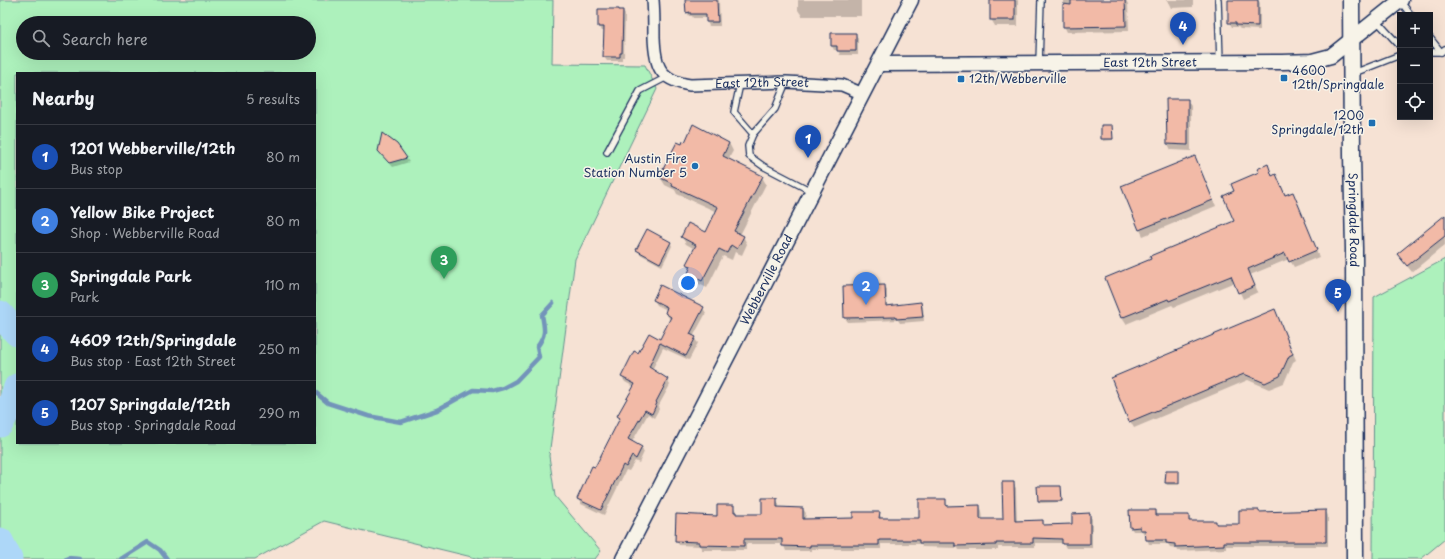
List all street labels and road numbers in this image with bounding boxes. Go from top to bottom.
street label: East 12th Street [1103,52,1197,71]
street label: East 12th Street [715,72,810,92]
street label: Springdale Road [1344,173,1364,267]
street label: Webberville Road [735,231,797,328]

